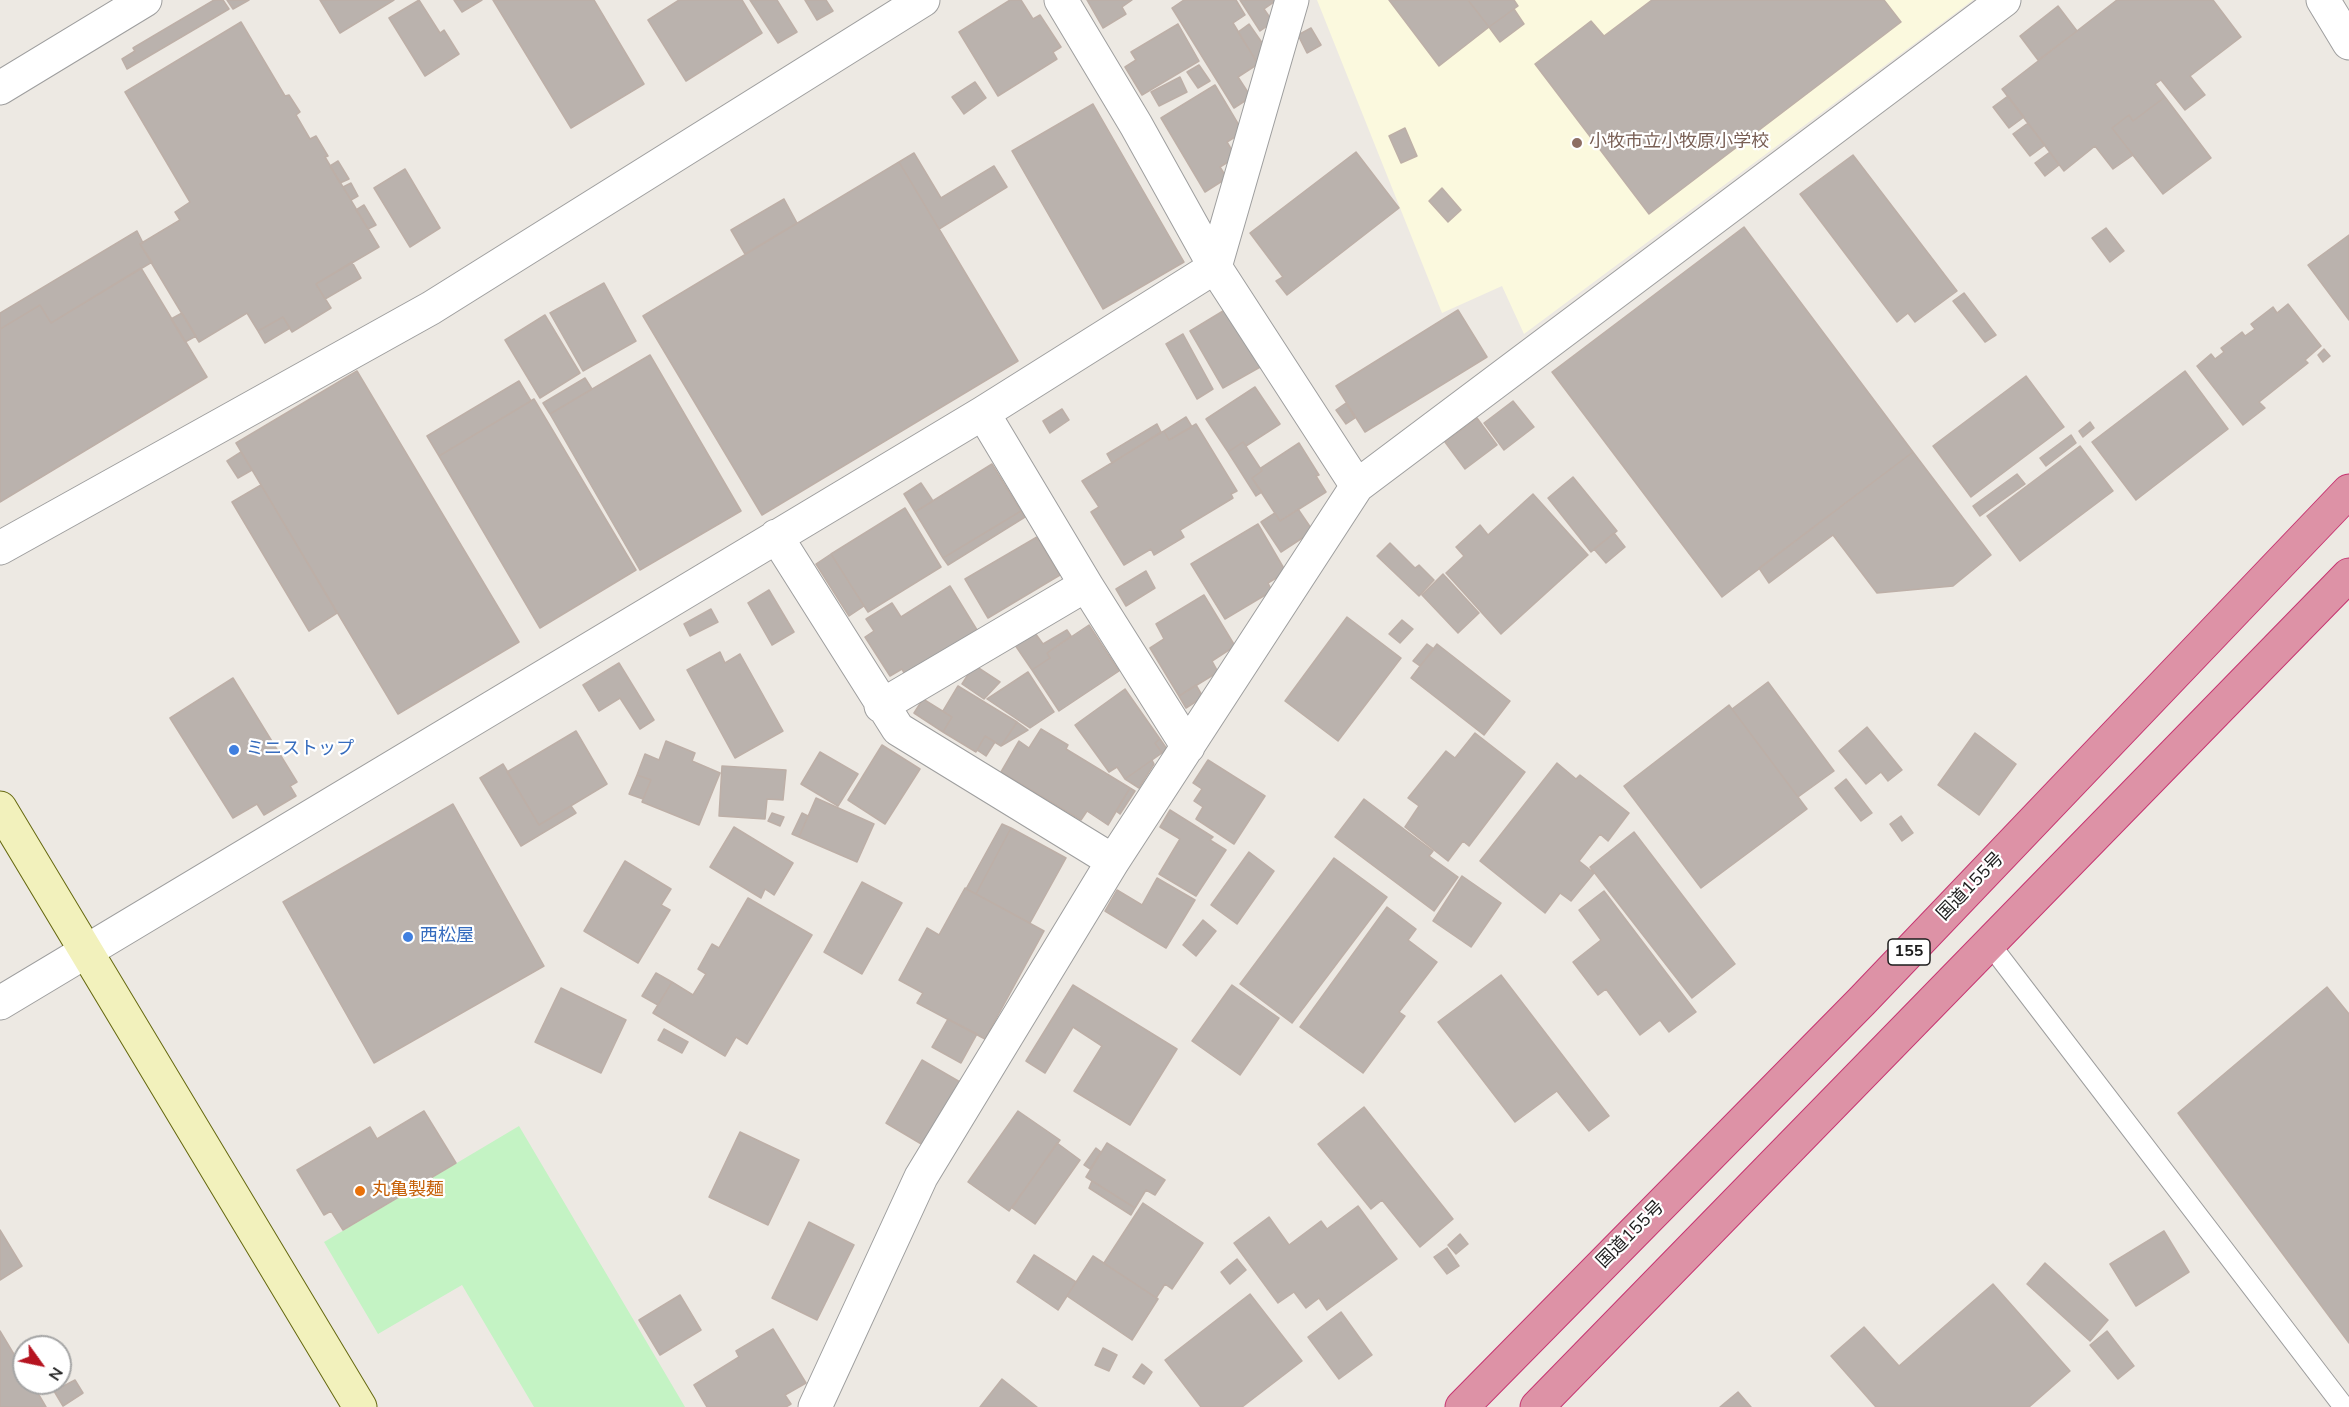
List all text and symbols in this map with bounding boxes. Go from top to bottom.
place label: 小牧市立小牧原小学校 [1589,132,1769,154]
marker: 小牧市立小牧原小学校 [1570,136,1584,150]
place label: ミニストップ [246,739,354,761]
marker: ミニストップ [227,743,241,757]
street label: 国道155号 [1933,848,2009,926]
place label: 西松屋 [420,926,474,948]
marker: 西松屋 [401,930,415,944]
road number: 155 [1888,939,1930,965]
place label: 丸亀製麺 [372,1180,444,1202]
marker: 丸亀製麺 [353,1184,367,1198]
street label: 国道155号 [1593,1197,1669,1273]
north arrow [12,1335,72,1395]
text: N [43,1363,68,1385]

